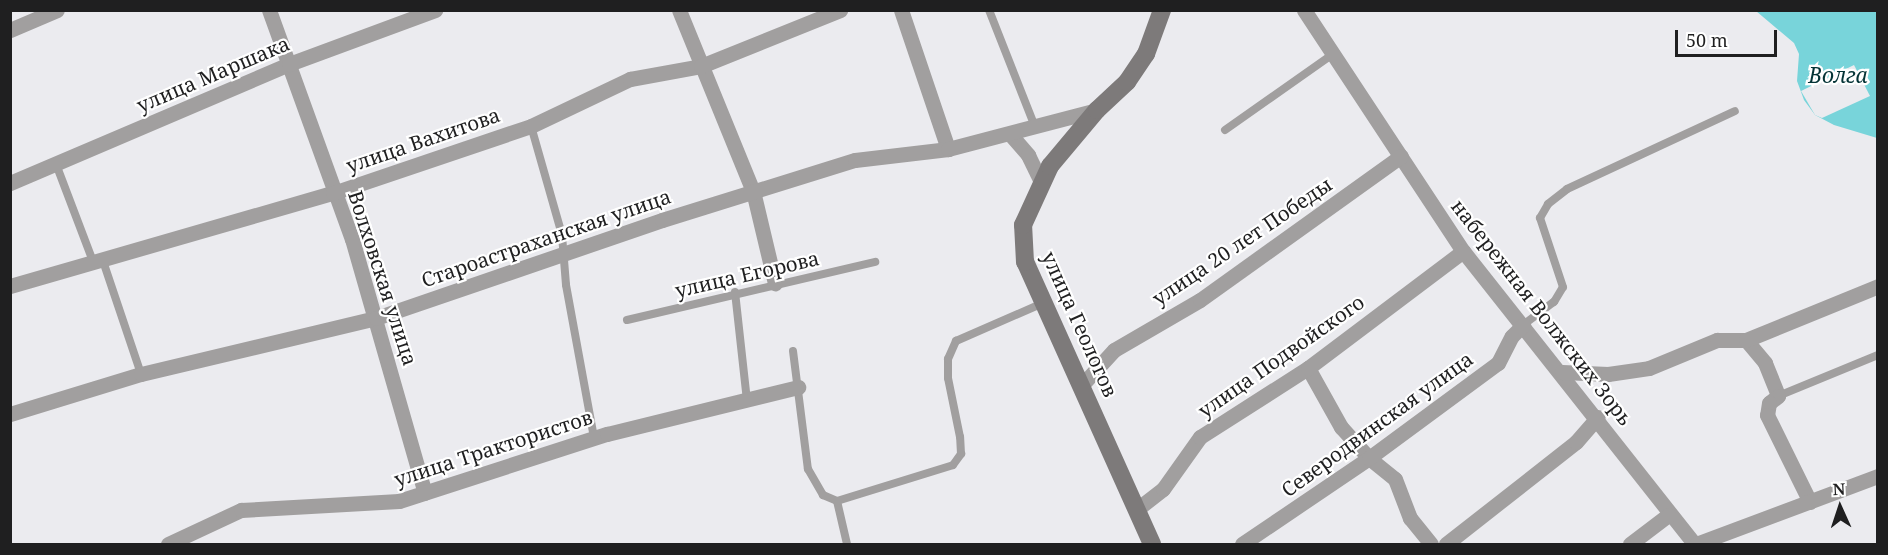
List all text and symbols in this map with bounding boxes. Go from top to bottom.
scale bar [1678,18,1780,56]
text: 50 m [1686,28,1728,52]
street label: улица Маршака [133,31,293,117]
water label: Волга [1808,62,1868,88]
street label: улица Вахитова [343,102,503,178]
street label: улица 20 лет Победы [1148,172,1336,310]
street label: Староастраханская улица [418,184,674,292]
street label: Волховская улица [343,187,423,369]
street label: набережная Волжских Зорь [1446,194,1638,430]
street label: улица Егорова [673,246,821,302]
street label: улица Геологов [1037,248,1123,400]
street label: улица Подвойского [1193,290,1369,422]
street label: Северодвинская улица [1277,346,1477,502]
street label: улица Трактористов [391,405,595,491]
north arrow [1810,477,1870,537]
text: N [1832,478,1846,500]

